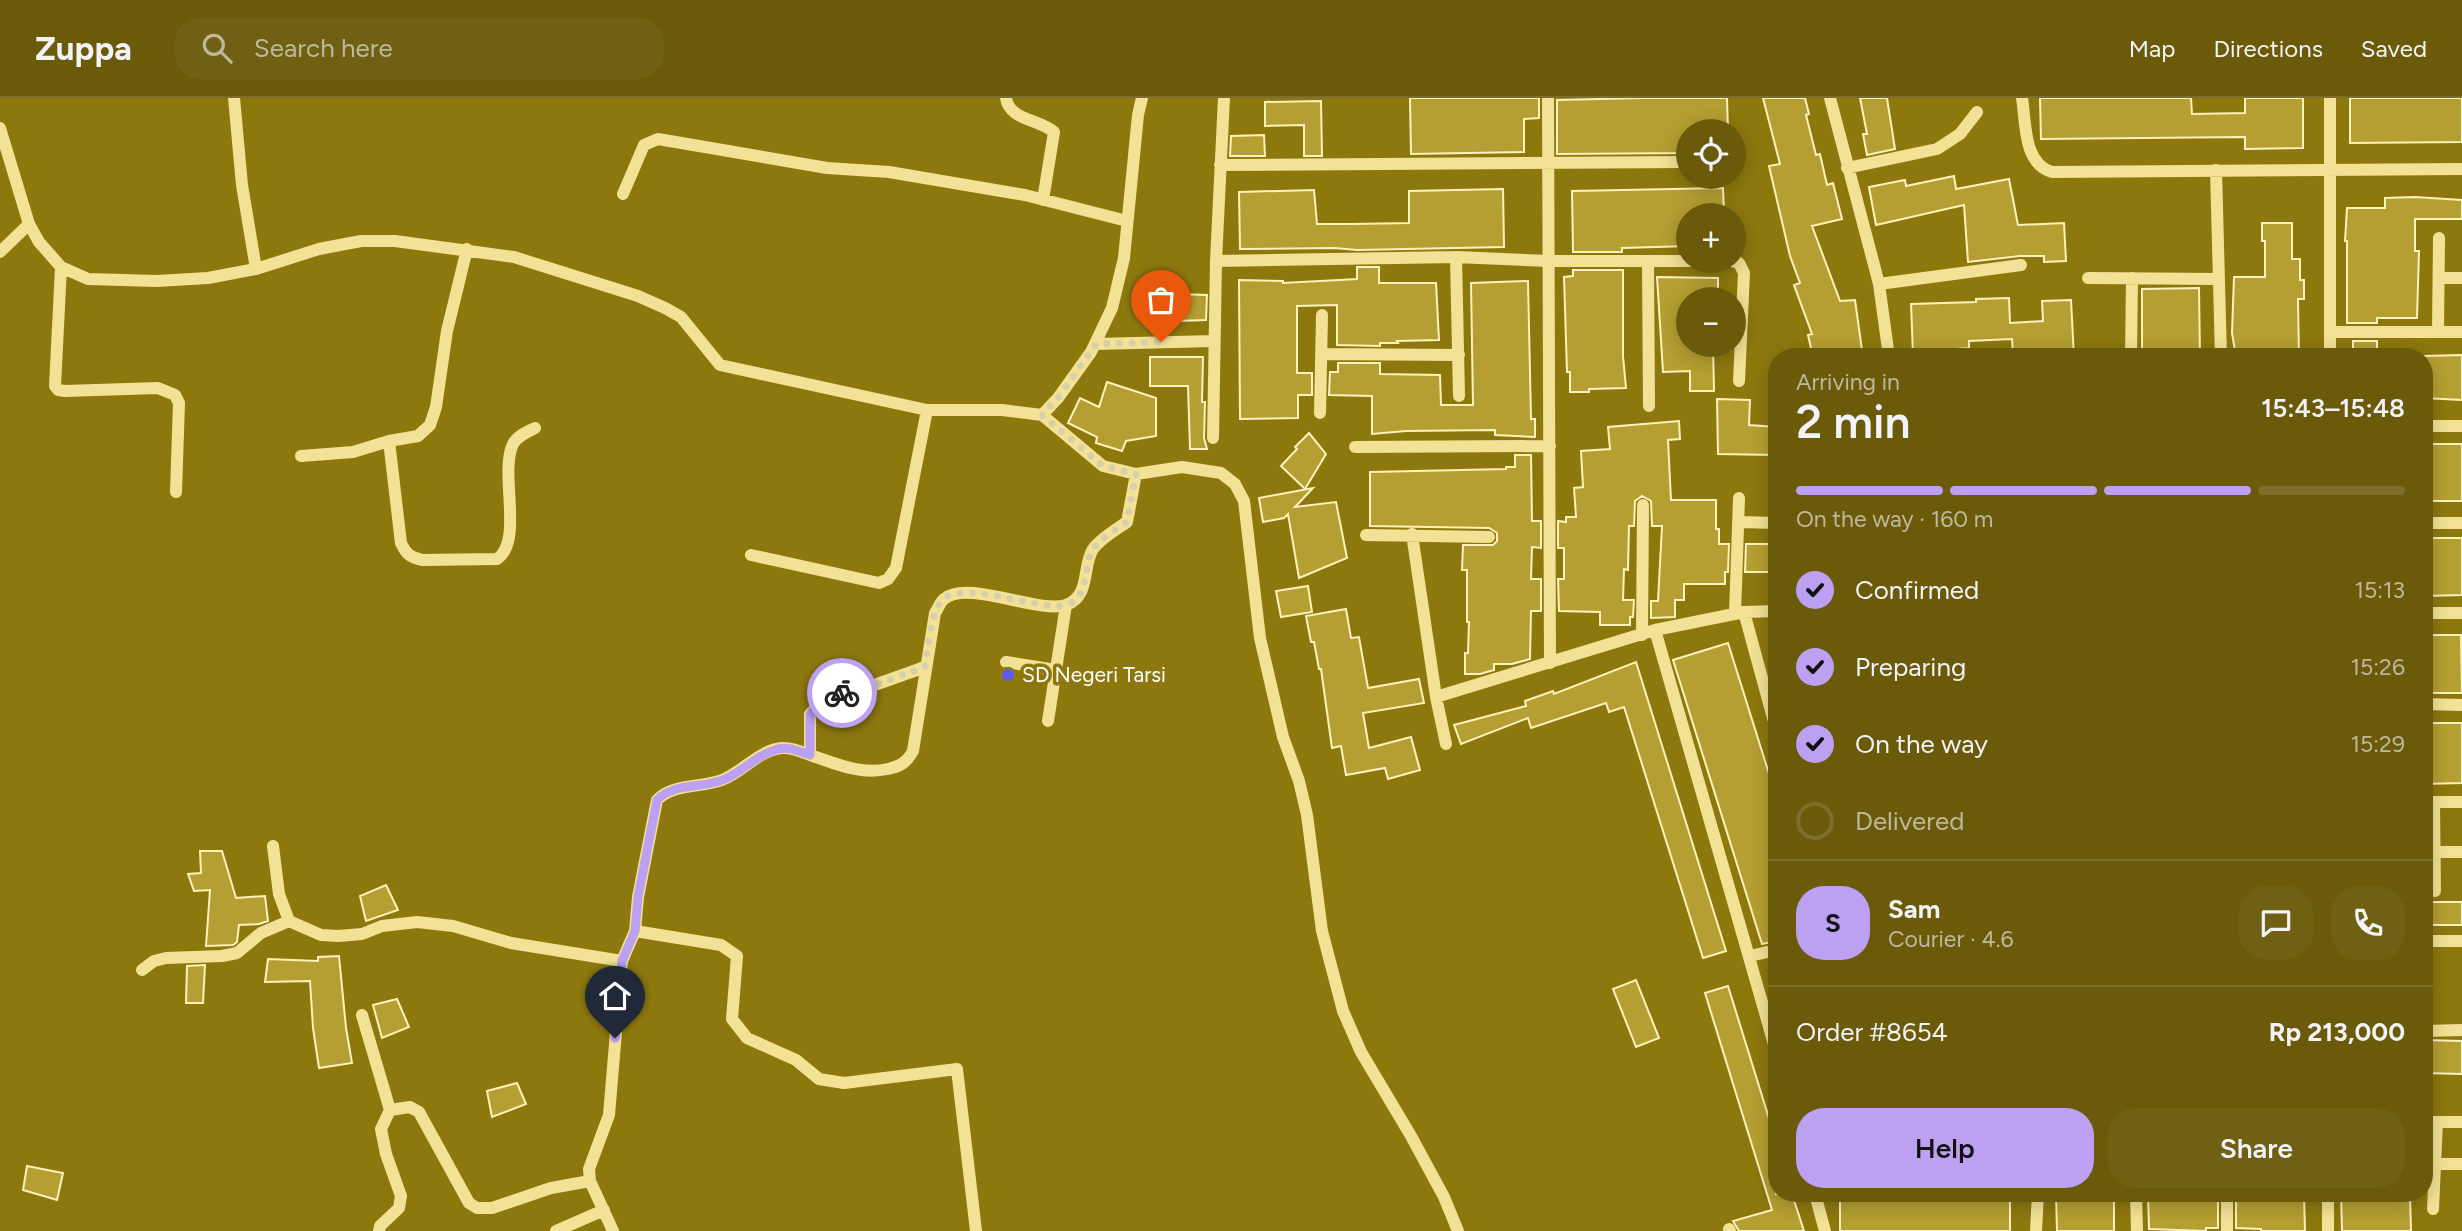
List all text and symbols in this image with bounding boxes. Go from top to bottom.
search box [174,17,664,80]
text: Zuppa [35,29,132,68]
icon: search [198,29,236,67]
text: Search here [254,32,393,64]
text: Map [2129,34,2175,63]
text: Directions [2213,34,2323,63]
text: Saved [2361,34,2427,63]
map controls [1676,119,1746,357]
button: locate [1676,119,1746,189]
button: + [1676,203,1746,273]
pin [1131,270,1191,342]
icon: bag [1142,281,1180,319]
button: − [1676,287,1746,357]
text: Arriving in [1796,368,1900,396]
text: 15:43–15:48 [2261,392,2405,424]
text: 2 min [1796,394,1911,450]
text: On the way · 160 m [1796,505,1993,533]
icon: check [1796,571,1834,609]
text: Confirmed [1855,574,1979,606]
text: 15:13 [2354,576,2405,604]
icon: check [1796,648,1834,686]
text: Preparing [1855,651,1966,683]
text: 15:26 [2351,653,2405,681]
courier [807,658,877,728]
place label: SD Negeri Tarsi [1022,662,1166,687]
marker: SD Negeri Tarsi [1000,667,1016,683]
icon: bike [823,674,861,712]
icon: check [1796,725,1834,763]
text: On the way [1855,728,1988,760]
text: 15:29 [2351,730,2405,758]
text: Delivered [1855,805,1964,837]
button: chat [2239,886,2313,960]
button: phone [2331,886,2405,960]
text: Sam [1888,893,1940,925]
text: S [1825,907,1841,939]
text: Courier · 4.6 [1888,925,2014,953]
pin [585,966,645,1038]
icon: home [596,977,634,1015]
text: Order #8654 [1796,1016,1948,1048]
text: Rp 213,000 [2269,1016,2405,1048]
button: Help [1796,1108,2094,1188]
button: Share [2108,1108,2405,1188]

